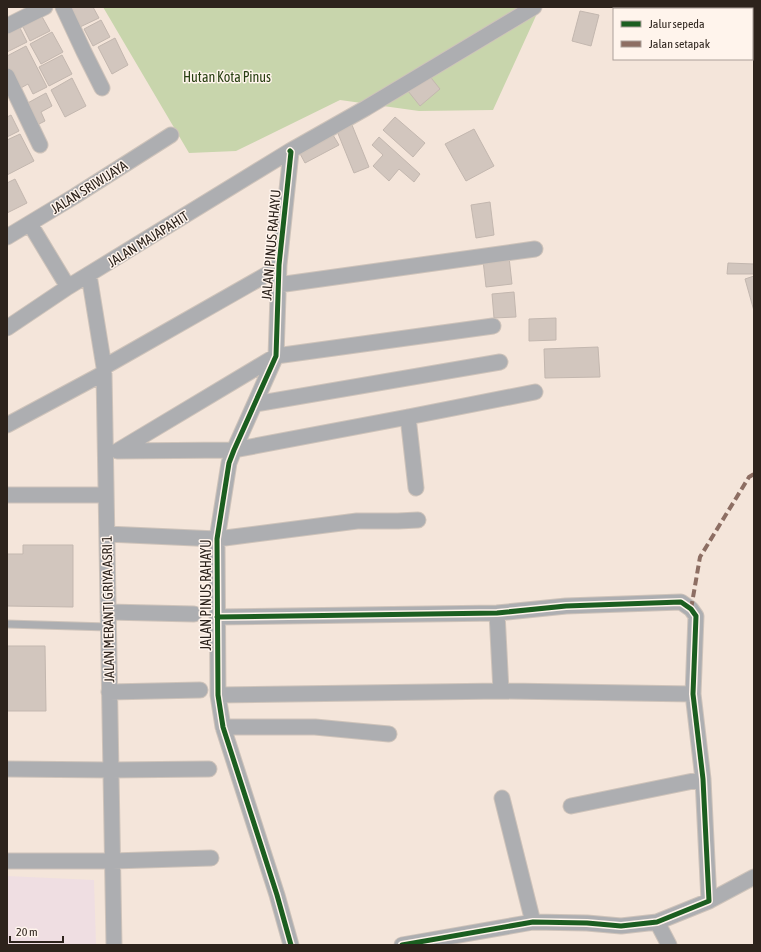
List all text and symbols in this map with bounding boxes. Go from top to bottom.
legend [613,8,753,60]
text: Jalur sepeda [649,17,705,31]
text: Jalan setapak [649,37,711,51]
park label: Hutan Kota Pinus [183,69,271,85]
street label: JALAN SRIWIJAYA [48,157,130,217]
street label: JALAN PINUS RAHAYU [258,189,284,301]
street label: JALAN MAJAPAHIT [105,208,191,270]
street label: JALAN MERANTI GRIYA ASRI 1 [99,535,117,683]
street label: JALAN PINUS RAHAYU [198,539,214,651]
scale bar [10,918,63,944]
text: 20 m [16,925,38,939]

